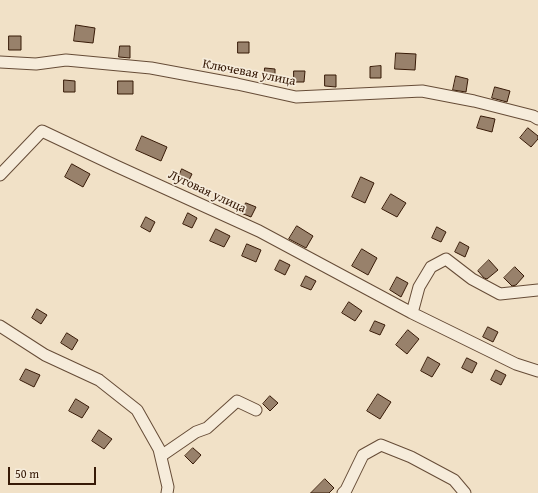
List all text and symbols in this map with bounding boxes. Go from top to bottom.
street label: Ключевая улица [201,56,297,90]
street label: Луговая улица [166,167,248,217]
scale bar [10,459,98,485]
text: 50 m [15,465,39,482]

